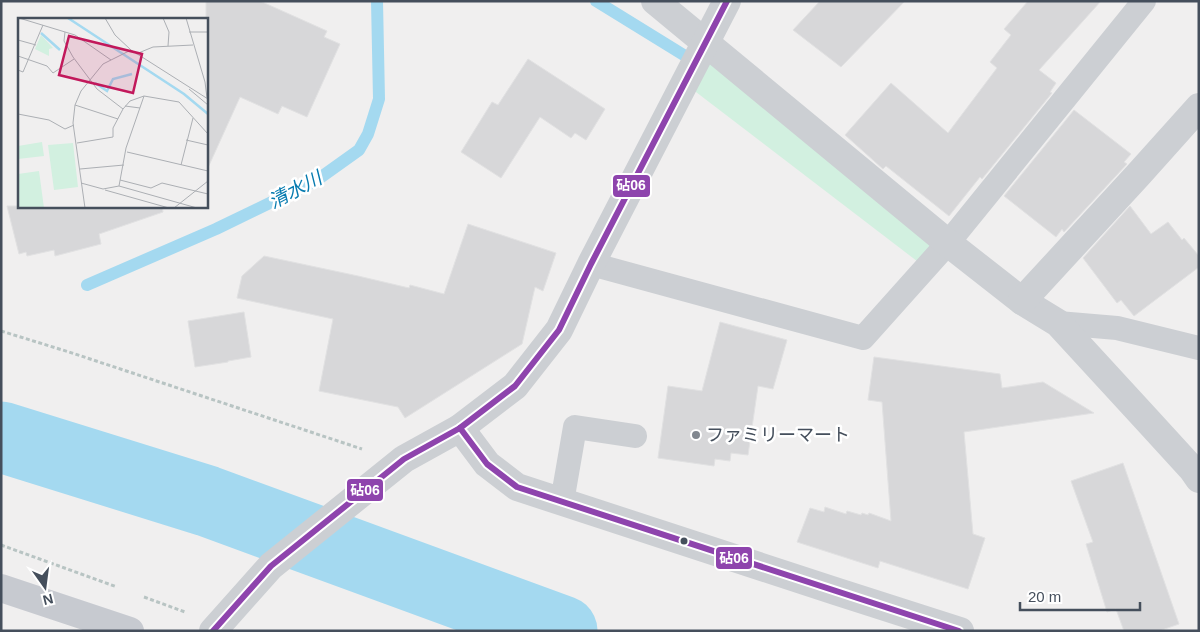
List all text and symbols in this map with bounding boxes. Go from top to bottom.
inset map [18,18,208,208]
water label: 清水川 [265,166,327,213]
line badge: 砧06 [612,174,651,198]
text: 砧06 [616,177,646,193]
place label: ファミリーマート [706,425,850,445]
marker: ファミリーマート [690,429,702,441]
line badge: 砧06 [346,478,384,502]
text: 砧06 [350,482,380,498]
unlabelled marker [679,536,689,546]
line badge: 砧06 [715,546,753,570]
text: 砧06 [719,550,749,566]
north arrow [20,562,70,612]
scale bar [1020,580,1140,612]
text: 20 m [1028,588,1061,605]
text: N [41,591,55,609]

